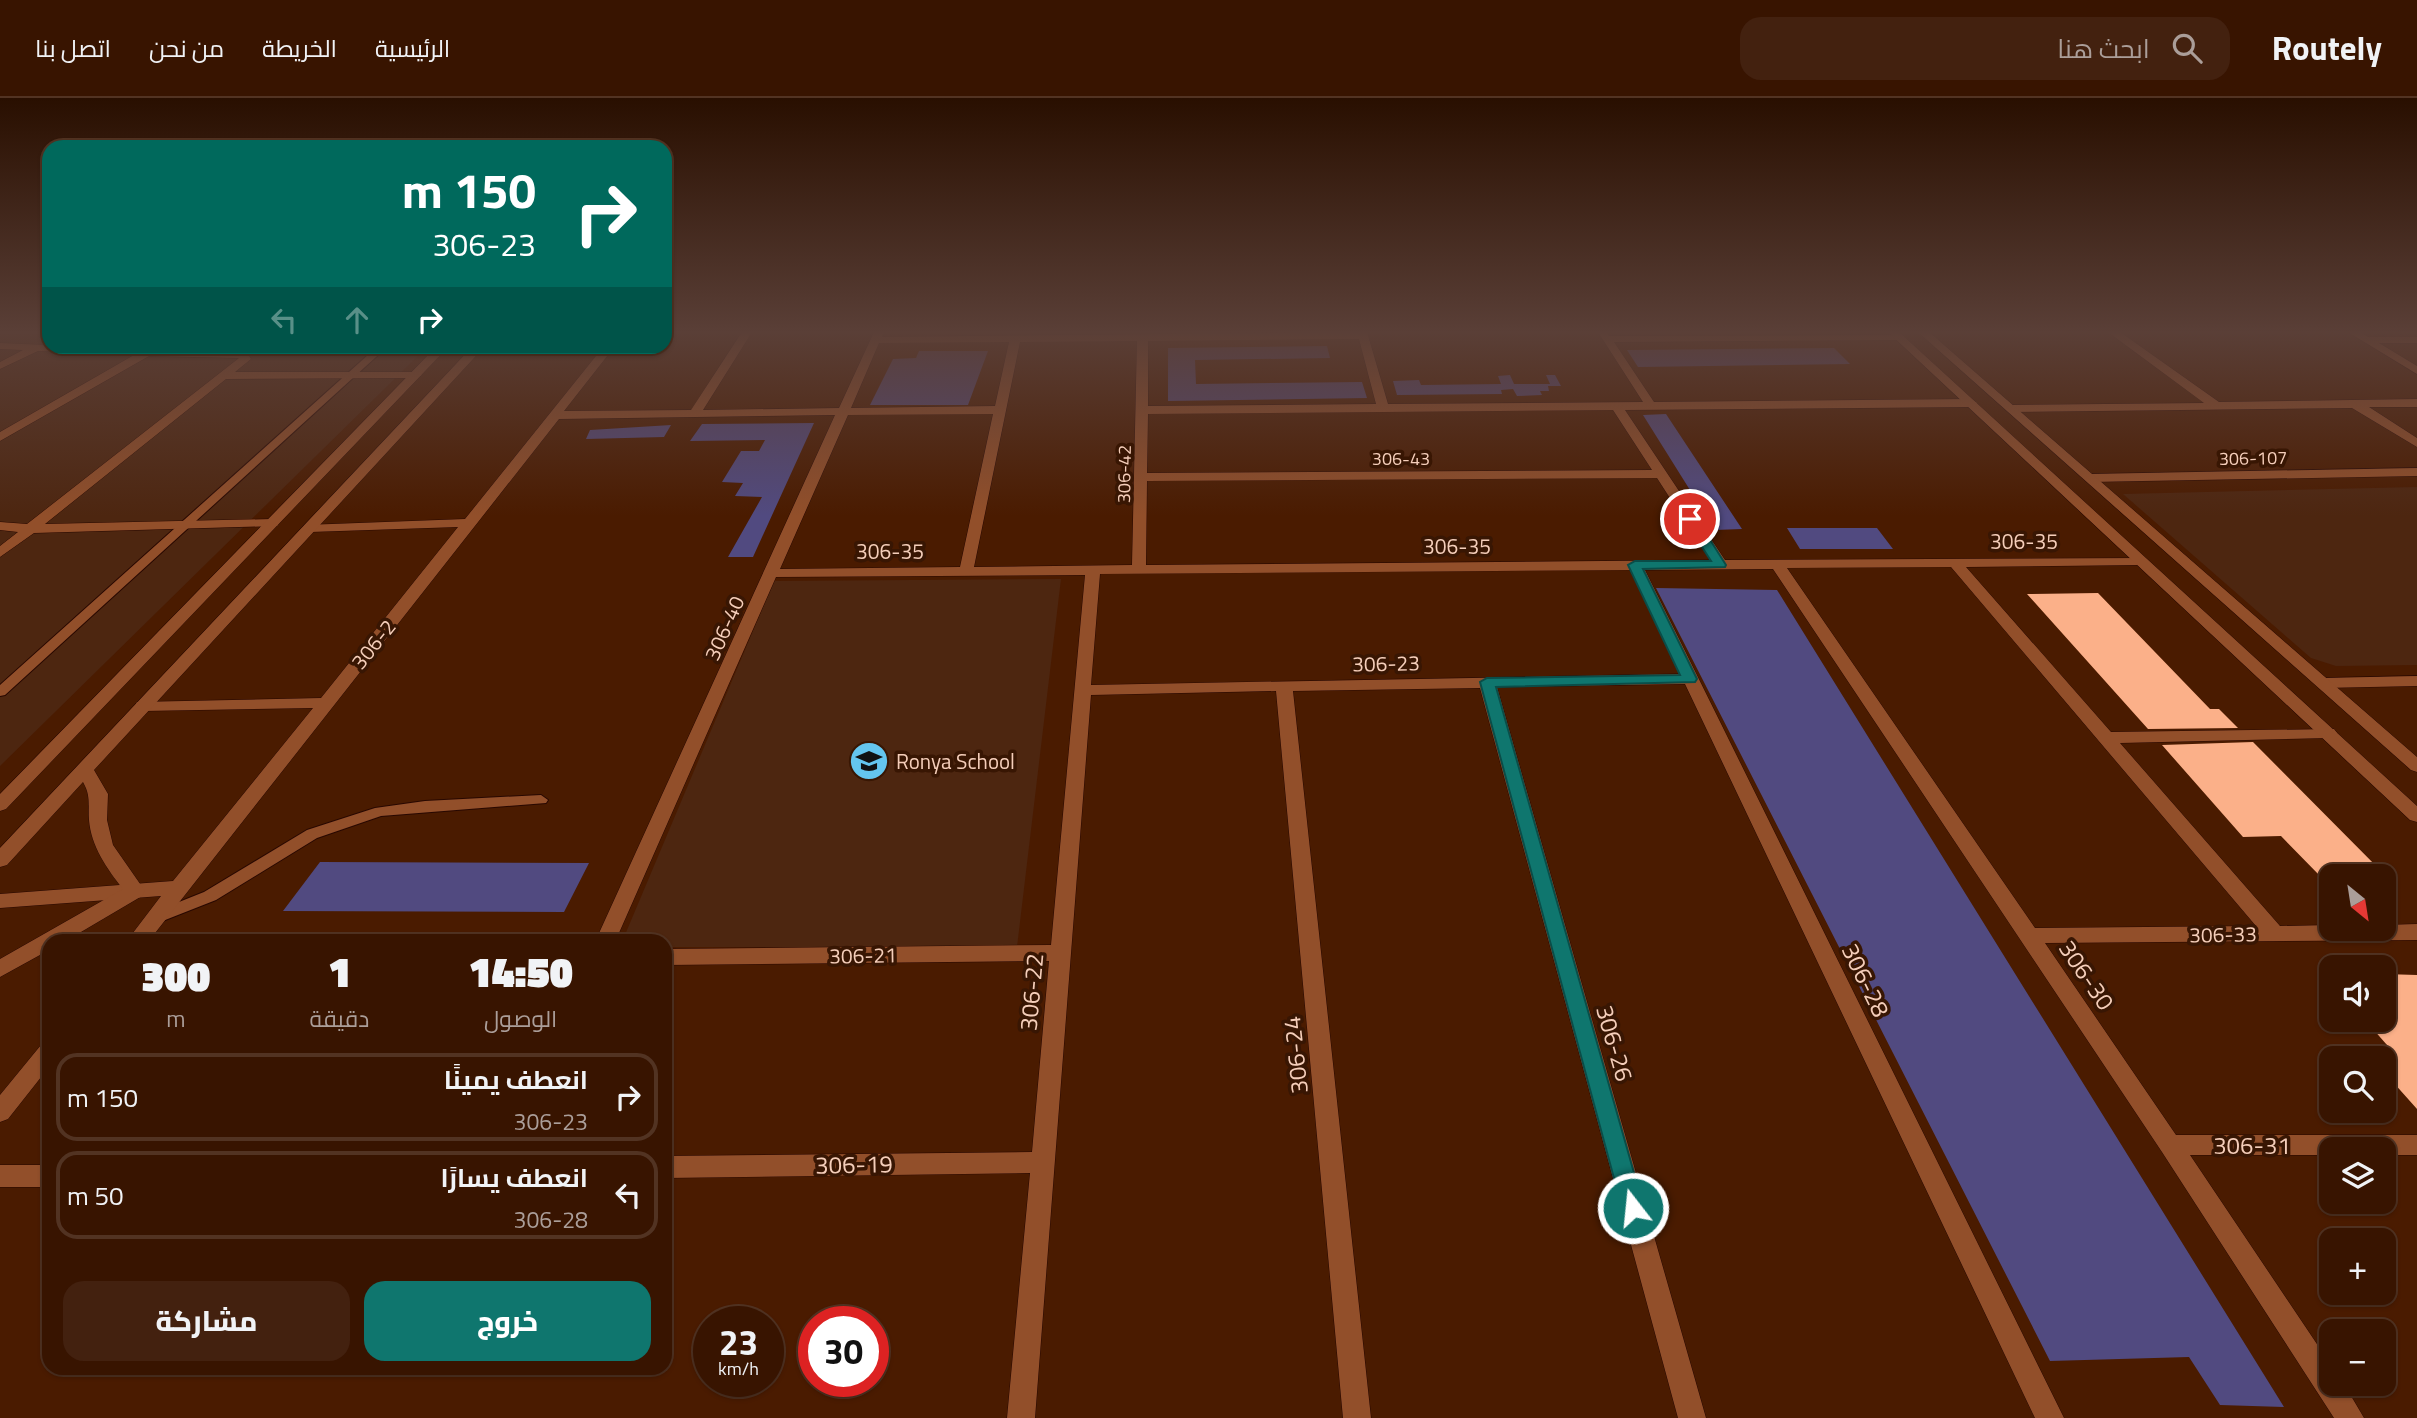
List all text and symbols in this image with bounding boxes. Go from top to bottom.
search box [1740,17,2230,80]
text: Routely [2272,23,2382,73]
text: ابحث هنا [2057,29,2150,68]
icon: search [2168,29,2206,67]
text: اتصل بنا [35,30,111,66]
text: من نحن [149,30,224,66]
text: الخريطة [262,30,337,66]
text: الرئيسية [375,30,450,66]
text: 150 m [402,152,536,227]
icon: right [560,168,651,259]
text: 306-23 [432,220,536,268]
icon: left [265,301,303,339]
icon: ahead [338,301,376,339]
icon: right [411,301,449,339]
street label: 306-107 [2219,444,2287,472]
street label: 306-42 [1110,445,1138,503]
street label: 306-43 [1372,445,1430,472]
pin [1660,489,1720,549]
icon: arrive [1671,500,1709,538]
street label: 306-35 [1990,525,2058,557]
street label: 306-35 [1423,530,1491,562]
street label: 306-35 [856,535,924,567]
street label: 306-40 [696,590,752,666]
street label: 306-2 [343,612,403,676]
street label: 306-23 [1352,646,1420,680]
school or university icon: Ronya School [848,740,890,782]
place label: Ronya School [896,745,1015,777]
north arrow [2319,864,2396,942]
map controls [2319,864,2396,1396]
street label: 306-33 [2189,917,2257,951]
street label: 306-30 [2050,933,2124,1017]
street label: 306-28 [1833,937,1899,1023]
street label: 306-21 [829,938,897,972]
text: 1 [328,939,351,1003]
text: 14:50 [468,939,573,1003]
text: 300 [141,943,210,1007]
street label: 306-22 [1010,952,1052,1032]
button: sound [2319,955,2396,1032]
text: m [166,1001,185,1036]
text: دقيقة [310,1001,369,1036]
text: الوصول [484,1001,557,1036]
street label: 306-26 [1587,1001,1643,1085]
street label: 306-24 [1273,1014,1317,1096]
button: search [2319,1046,2396,1123]
text: انعطف يمينًا [444,1060,588,1099]
text: 150 m [67,1078,138,1117]
icon: right [609,1078,647,1116]
text: 306-23 [514,1104,588,1139]
street label: 306-31 [2213,1127,2291,1163]
button: layers [2319,1137,2396,1214]
street label: 306-19 [815,1145,893,1183]
text: انعطف يسارًا [440,1158,588,1197]
position arrow [1596,1171,1670,1245]
text: 50 m [67,1176,124,1215]
icon: left [609,1176,647,1214]
text: 306-28 [514,1202,588,1237]
button: + [2319,1228,2396,1305]
button: مشاركة [63,1281,350,1361]
button: خروج [364,1281,651,1361]
speed limit sign: 30 [798,1306,889,1397]
text: 23 [719,1315,758,1369]
button: − [2319,1319,2396,1396]
text: km/h [718,1355,759,1382]

